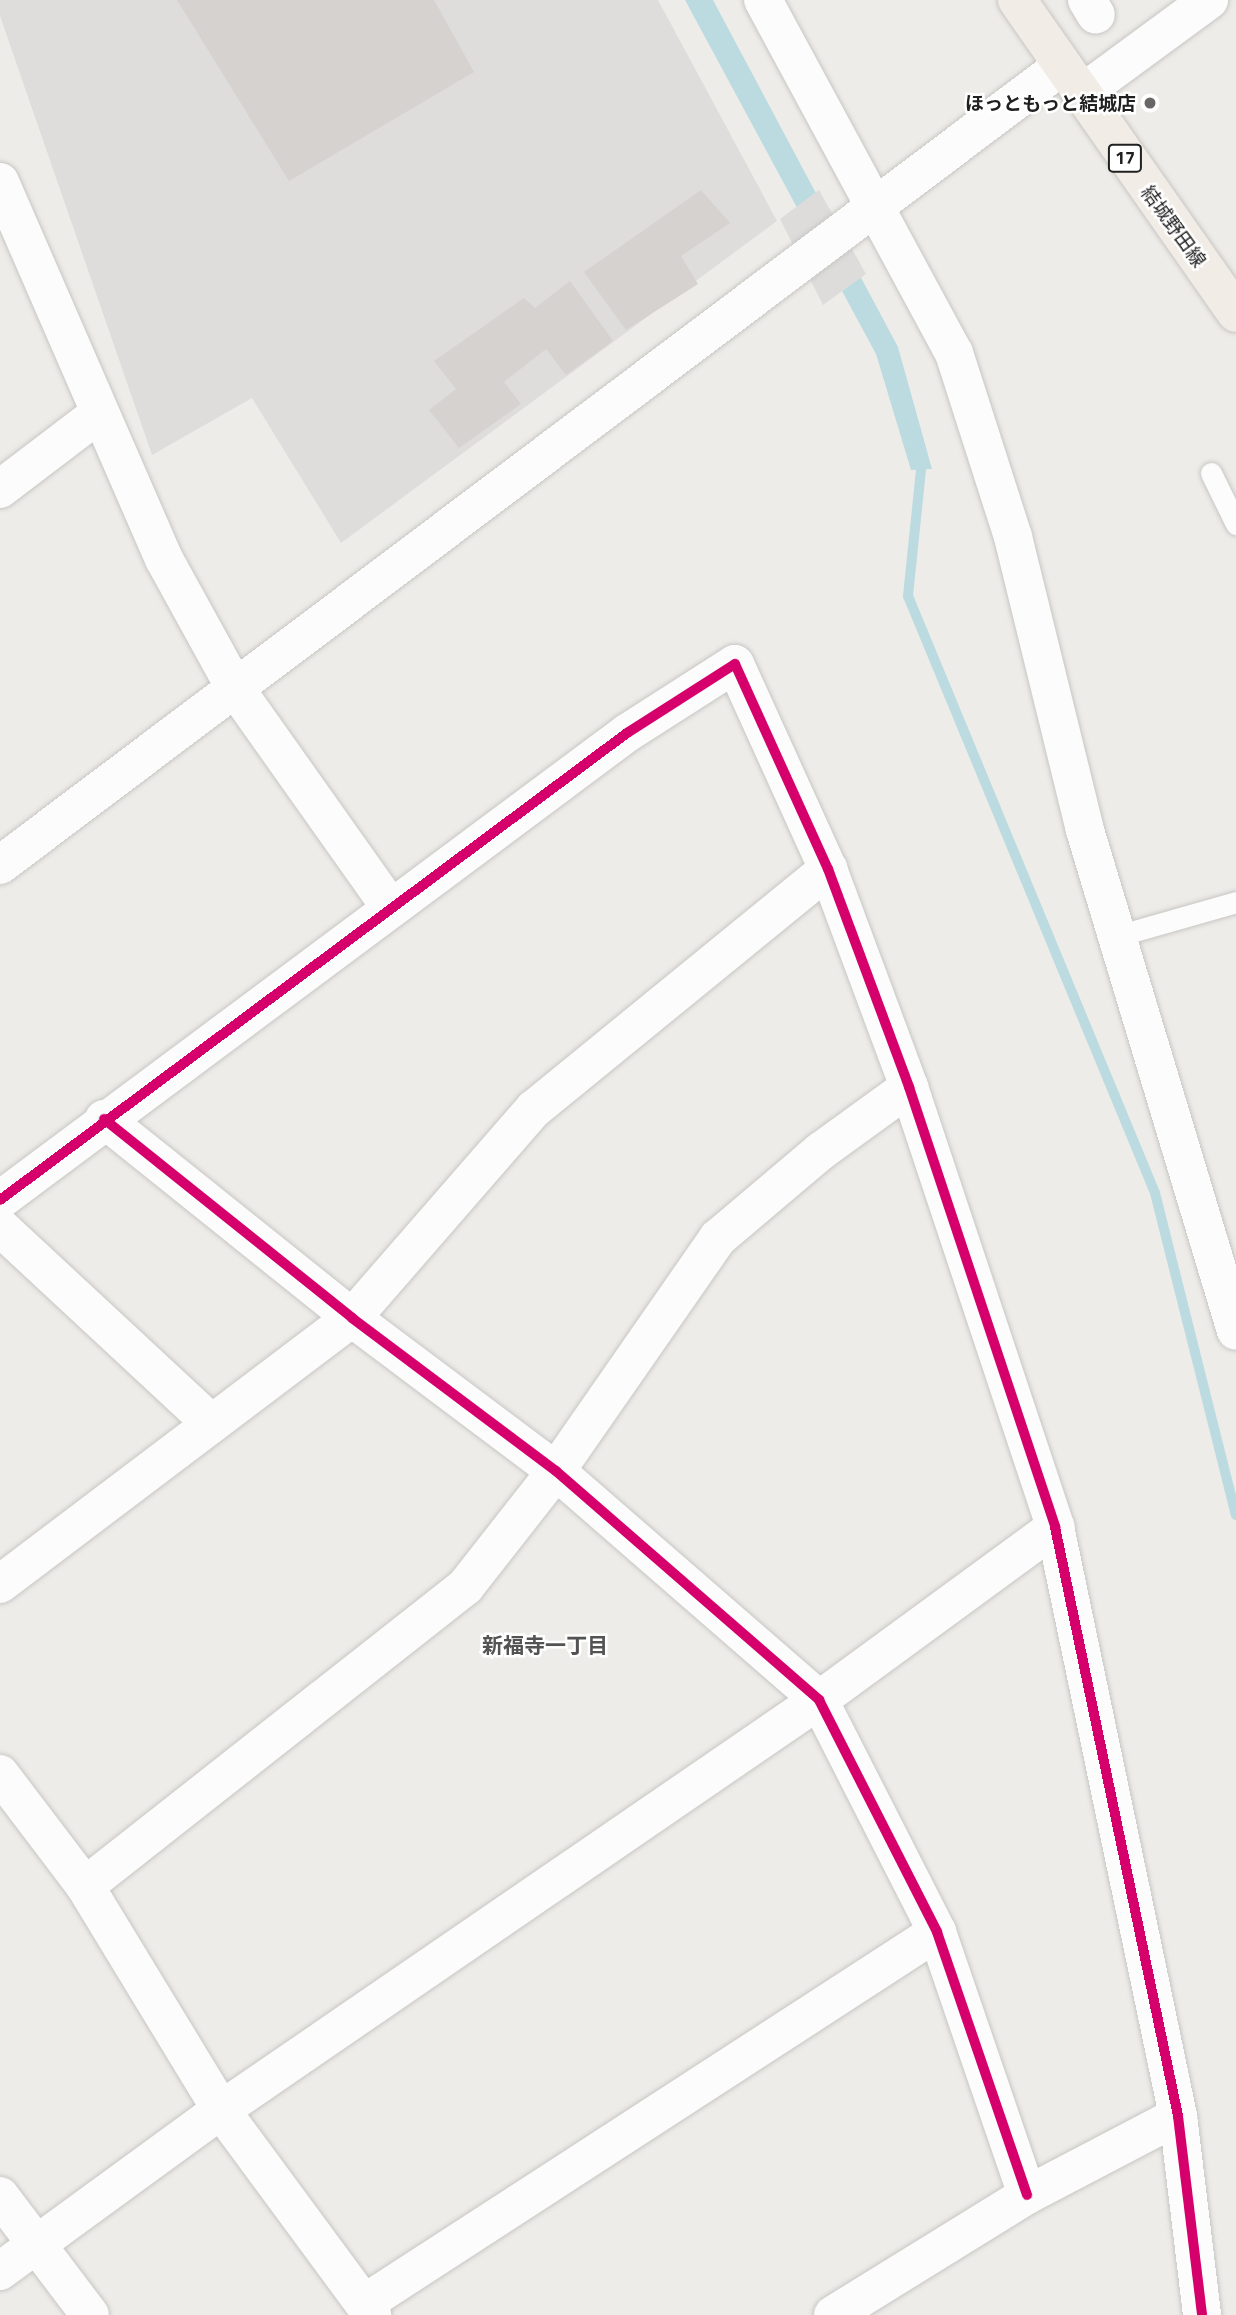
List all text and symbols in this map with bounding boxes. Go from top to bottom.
place label: ほっともっと結城店 [965,92,1136,114]
marker: ほっともっと結城店 [1142,95,1158,111]
road number: 17 [1108,144,1142,173]
street label: 結城野田線 [1137,181,1211,271]
district label: 新福寺一丁目 [482,1632,608,1658]

